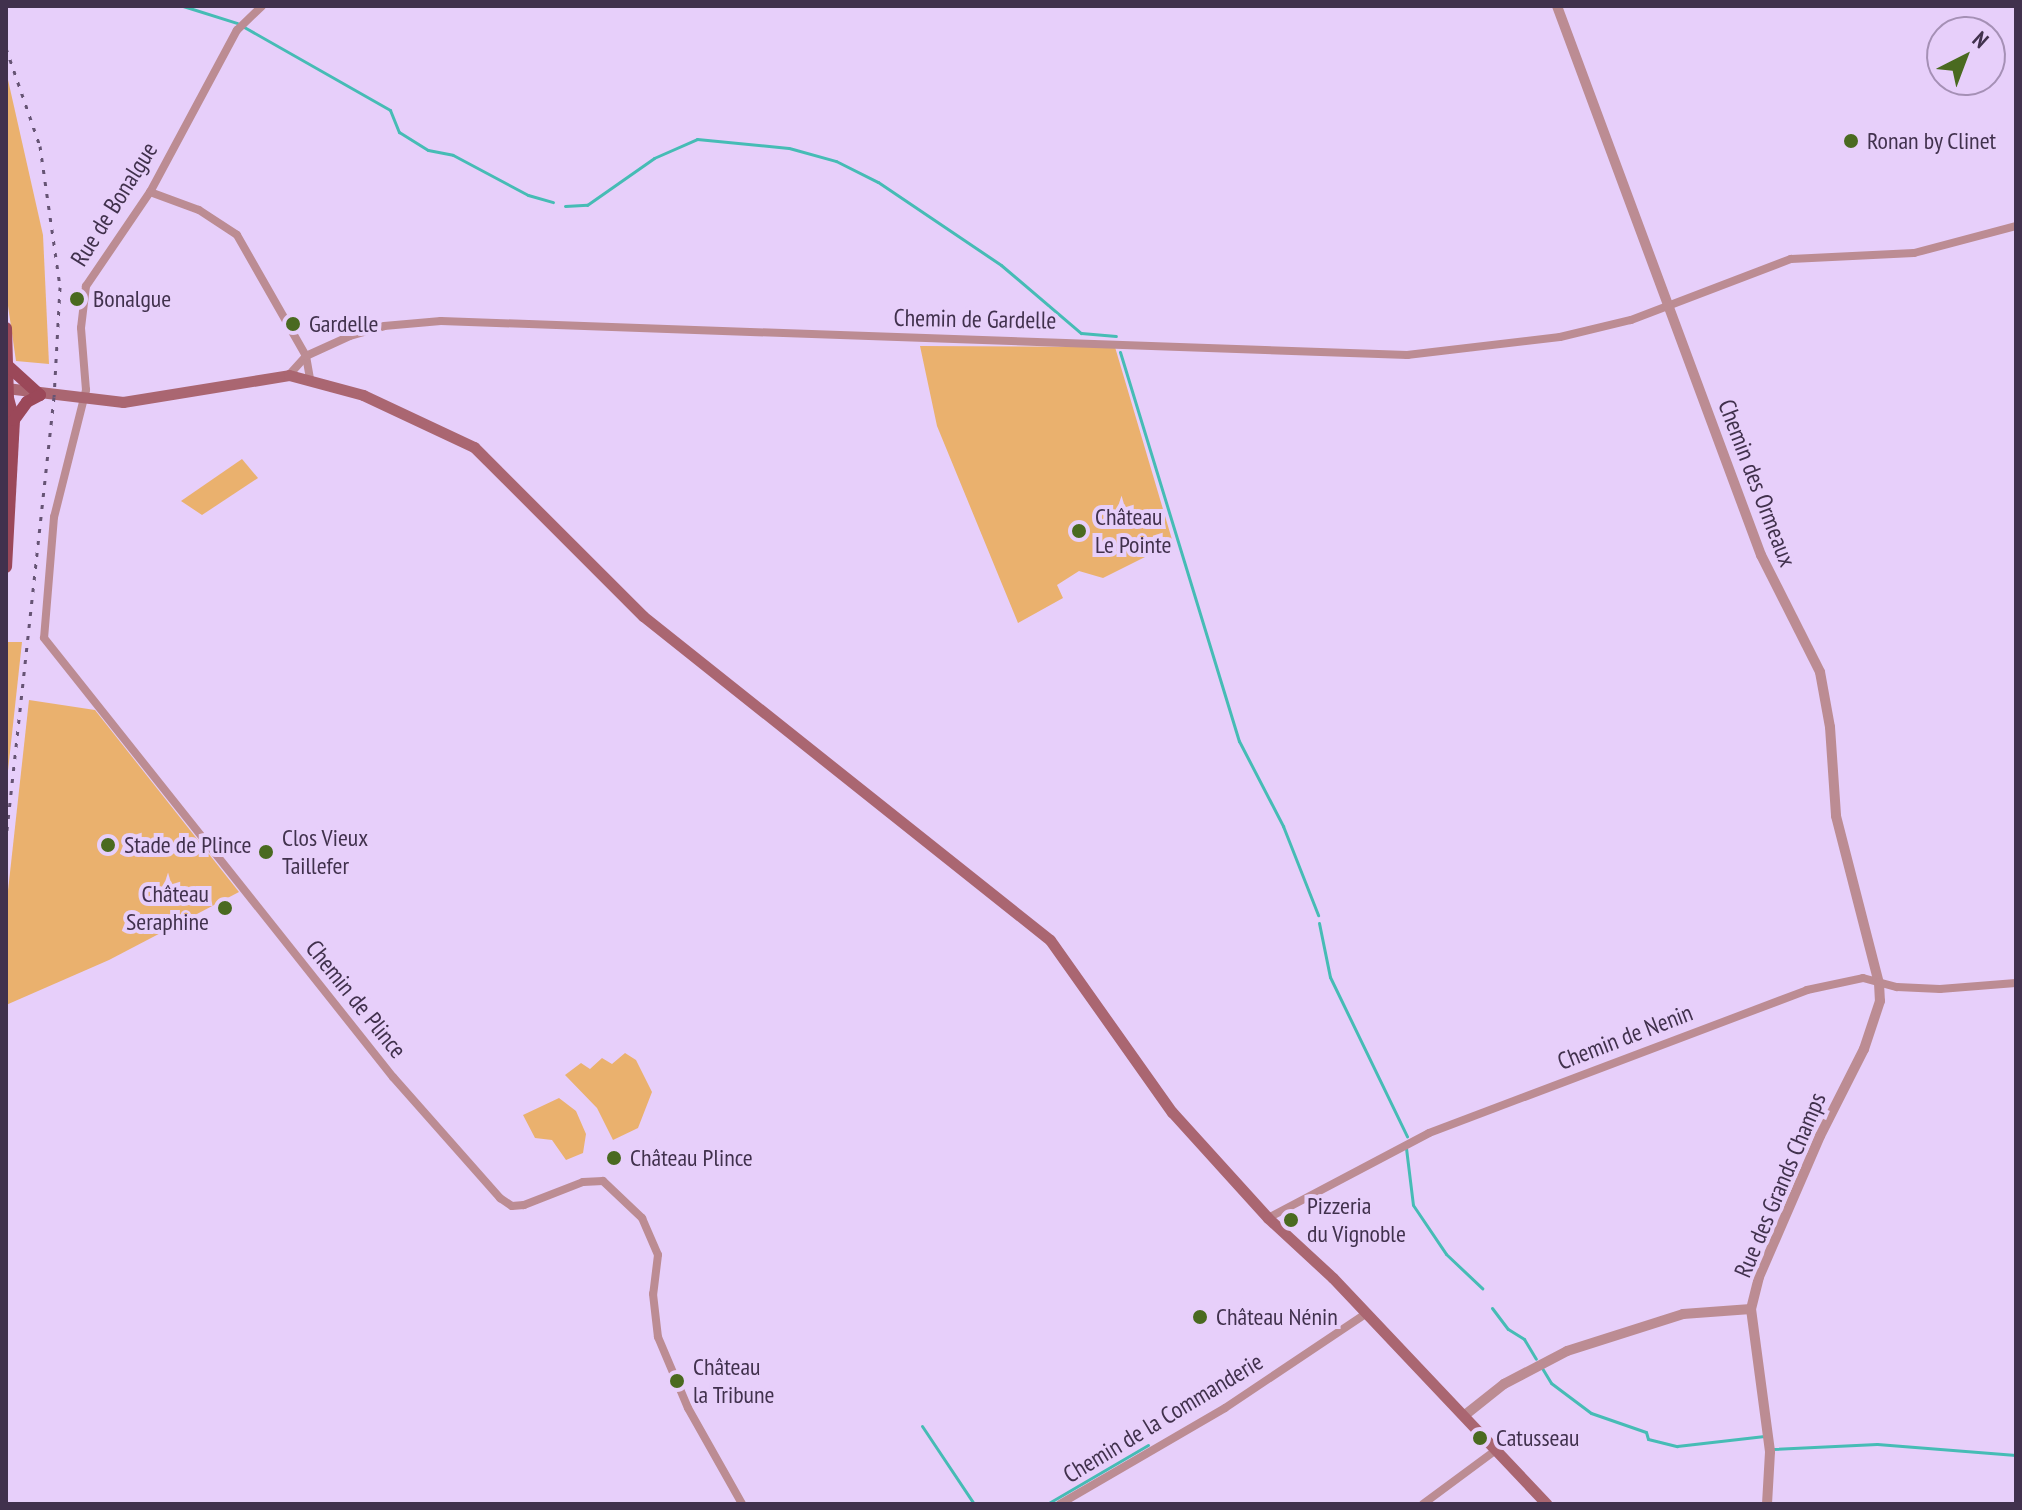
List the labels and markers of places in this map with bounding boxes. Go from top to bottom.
place label: Ronan by Clinet [1867,127,1997,155]
marker: Ronan by Clinet [1842,132,1860,150]
place label: Bonalgue [93,285,171,313]
marker: Bonalgue [68,290,86,308]
place label: Gardelle [309,310,378,338]
marker: Gardelle [284,315,302,333]
place label: Château Le Pointe [1095,503,1171,559]
marker: Château Le Pointe [1070,522,1088,540]
place label: Clos Vieux Taillefer [282,824,369,880]
place label: Stade de Plince [124,831,251,859]
marker: Stade de Plince [99,836,117,854]
marker: Clos Vieux Taillefer [257,843,275,861]
place label: Château Seraphine [126,880,209,936]
marker: Château Seraphine [216,899,234,917]
place label: Château Plince [630,1144,753,1172]
marker: Château Plince [605,1149,623,1167]
place label: Pizzeria du Vignoble [1307,1192,1406,1248]
marker: Pizzeria du Vignoble [1282,1211,1300,1229]
place label: Château Nénin [1216,1303,1338,1331]
marker: Château Nénin [1191,1308,1209,1326]
place label: Château la Tribune [693,1353,775,1409]
marker: Château la Tribune [668,1372,686,1390]
place label: Catusseau [1496,1424,1579,1452]
marker: Catusseau [1471,1429,1489,1447]

